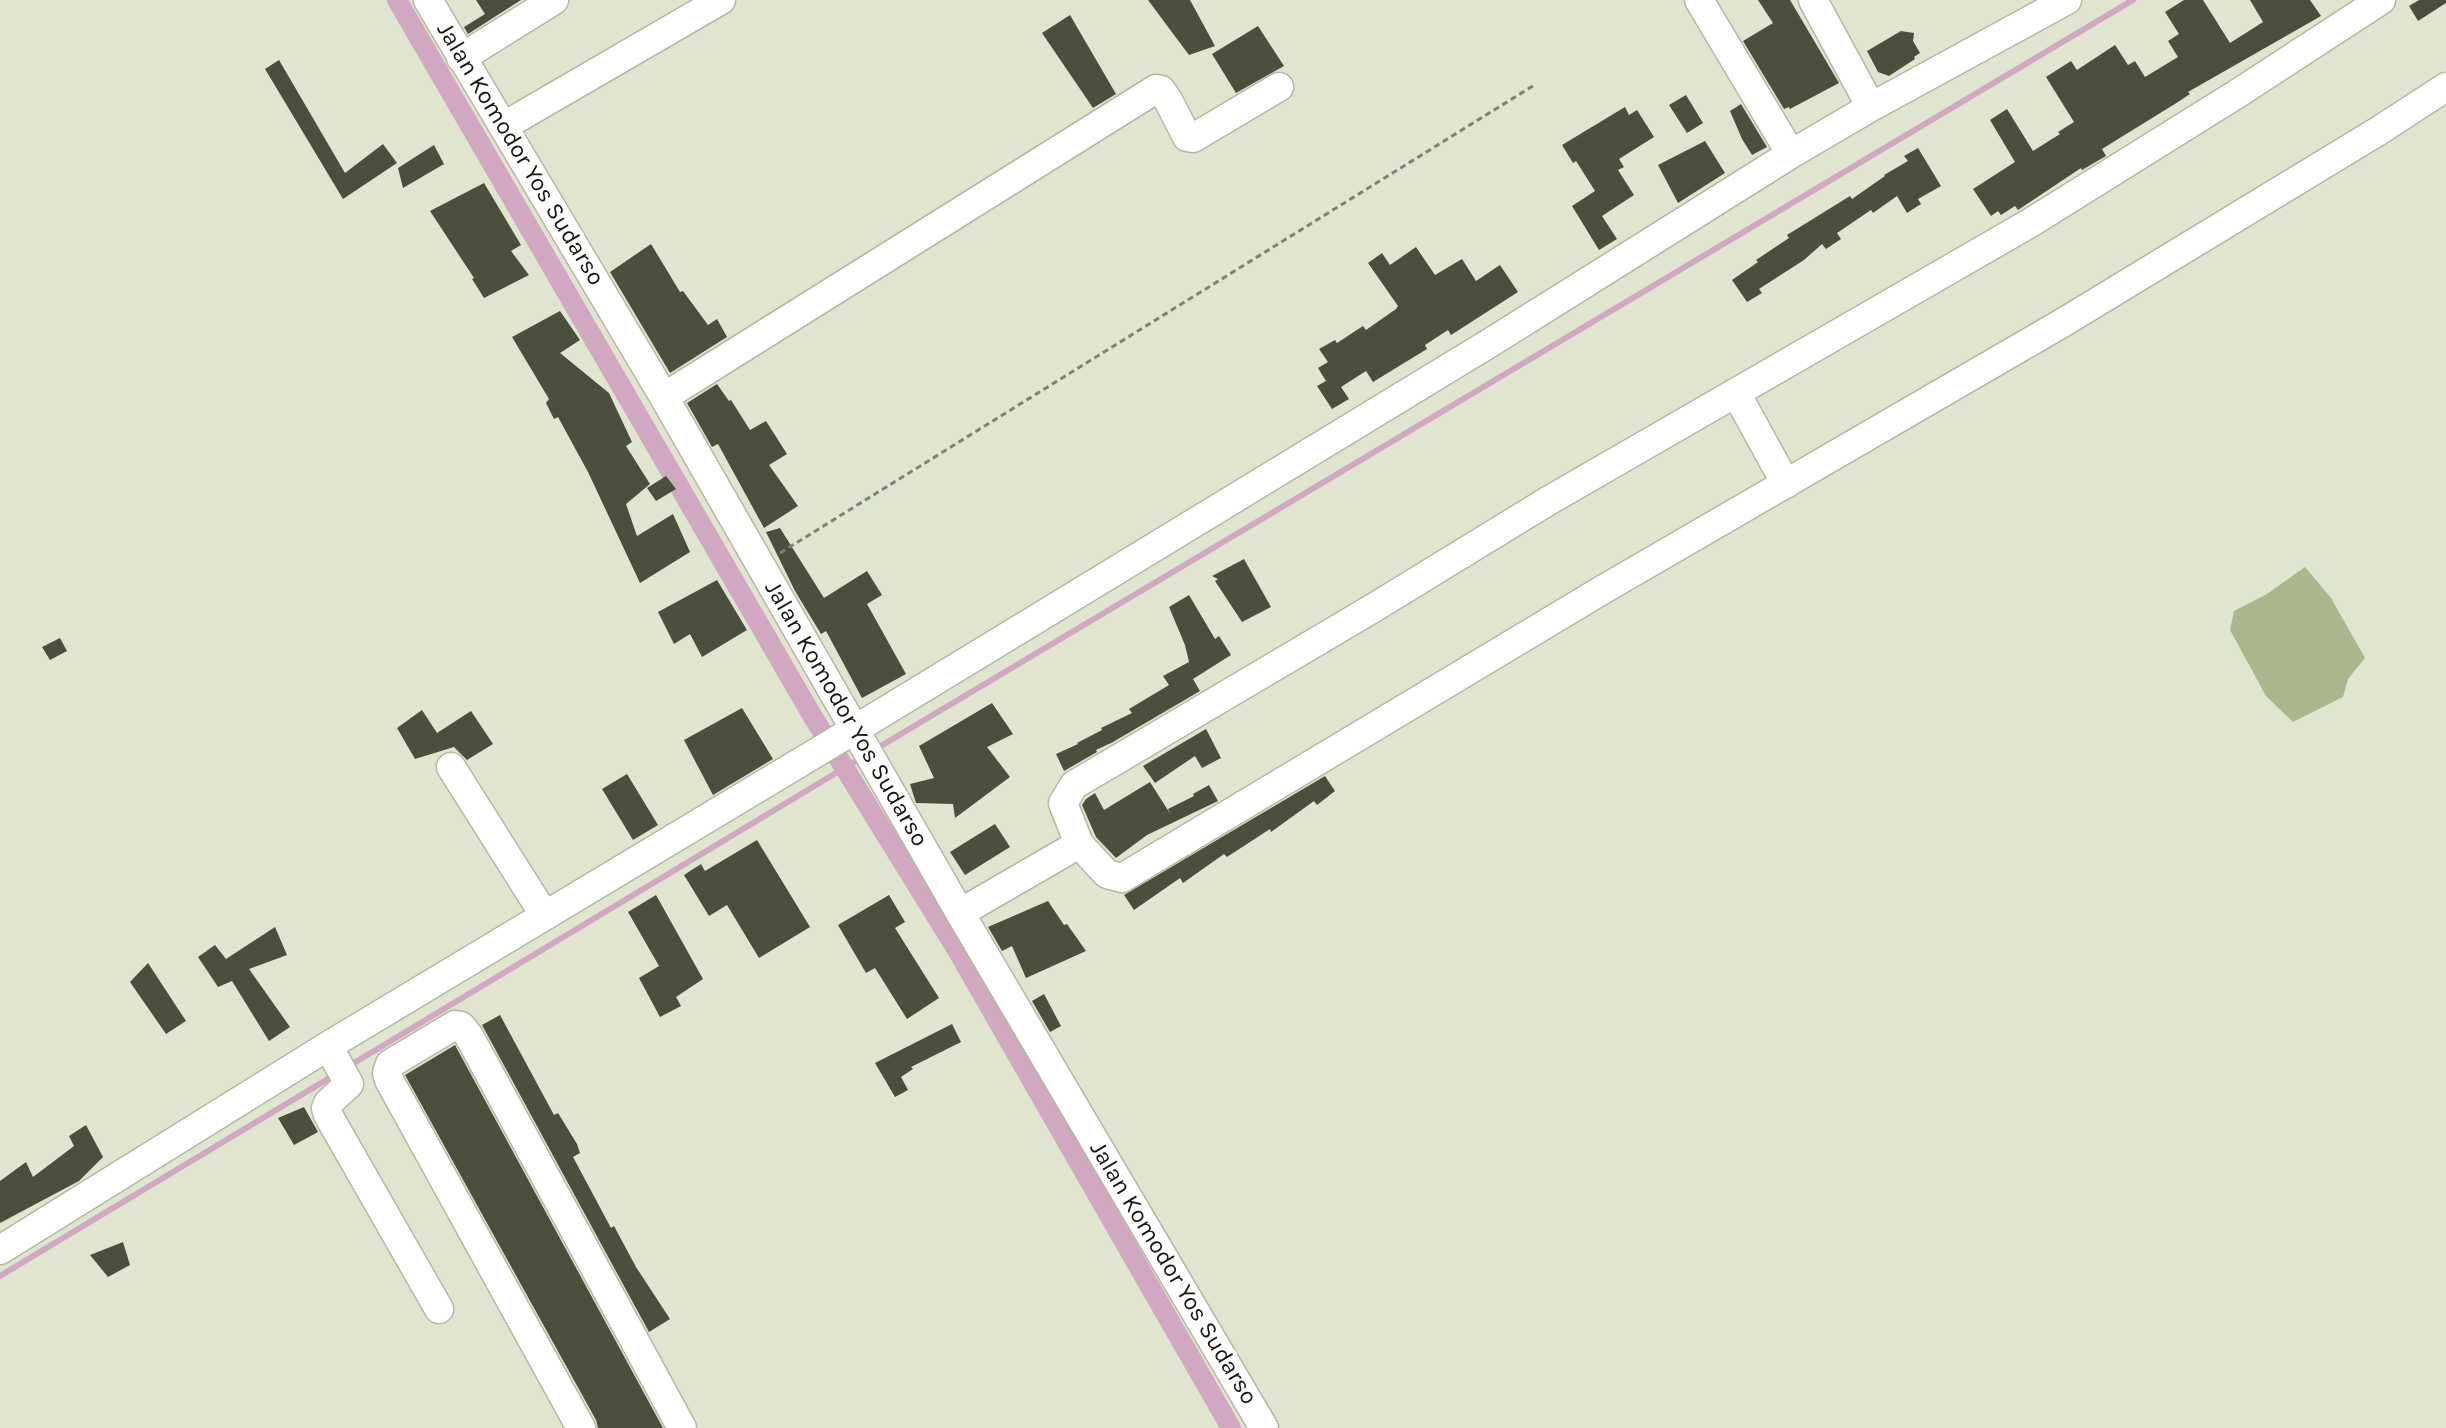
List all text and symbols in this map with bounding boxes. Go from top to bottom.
street label: Jalan Komodor Yos Sudarso [430,17,610,291]
street label: Jalan Komodor Yos Sudarso [758,576,934,852]
street label: Jalan Komodor Yos Sudarso [1083,1136,1263,1410]

